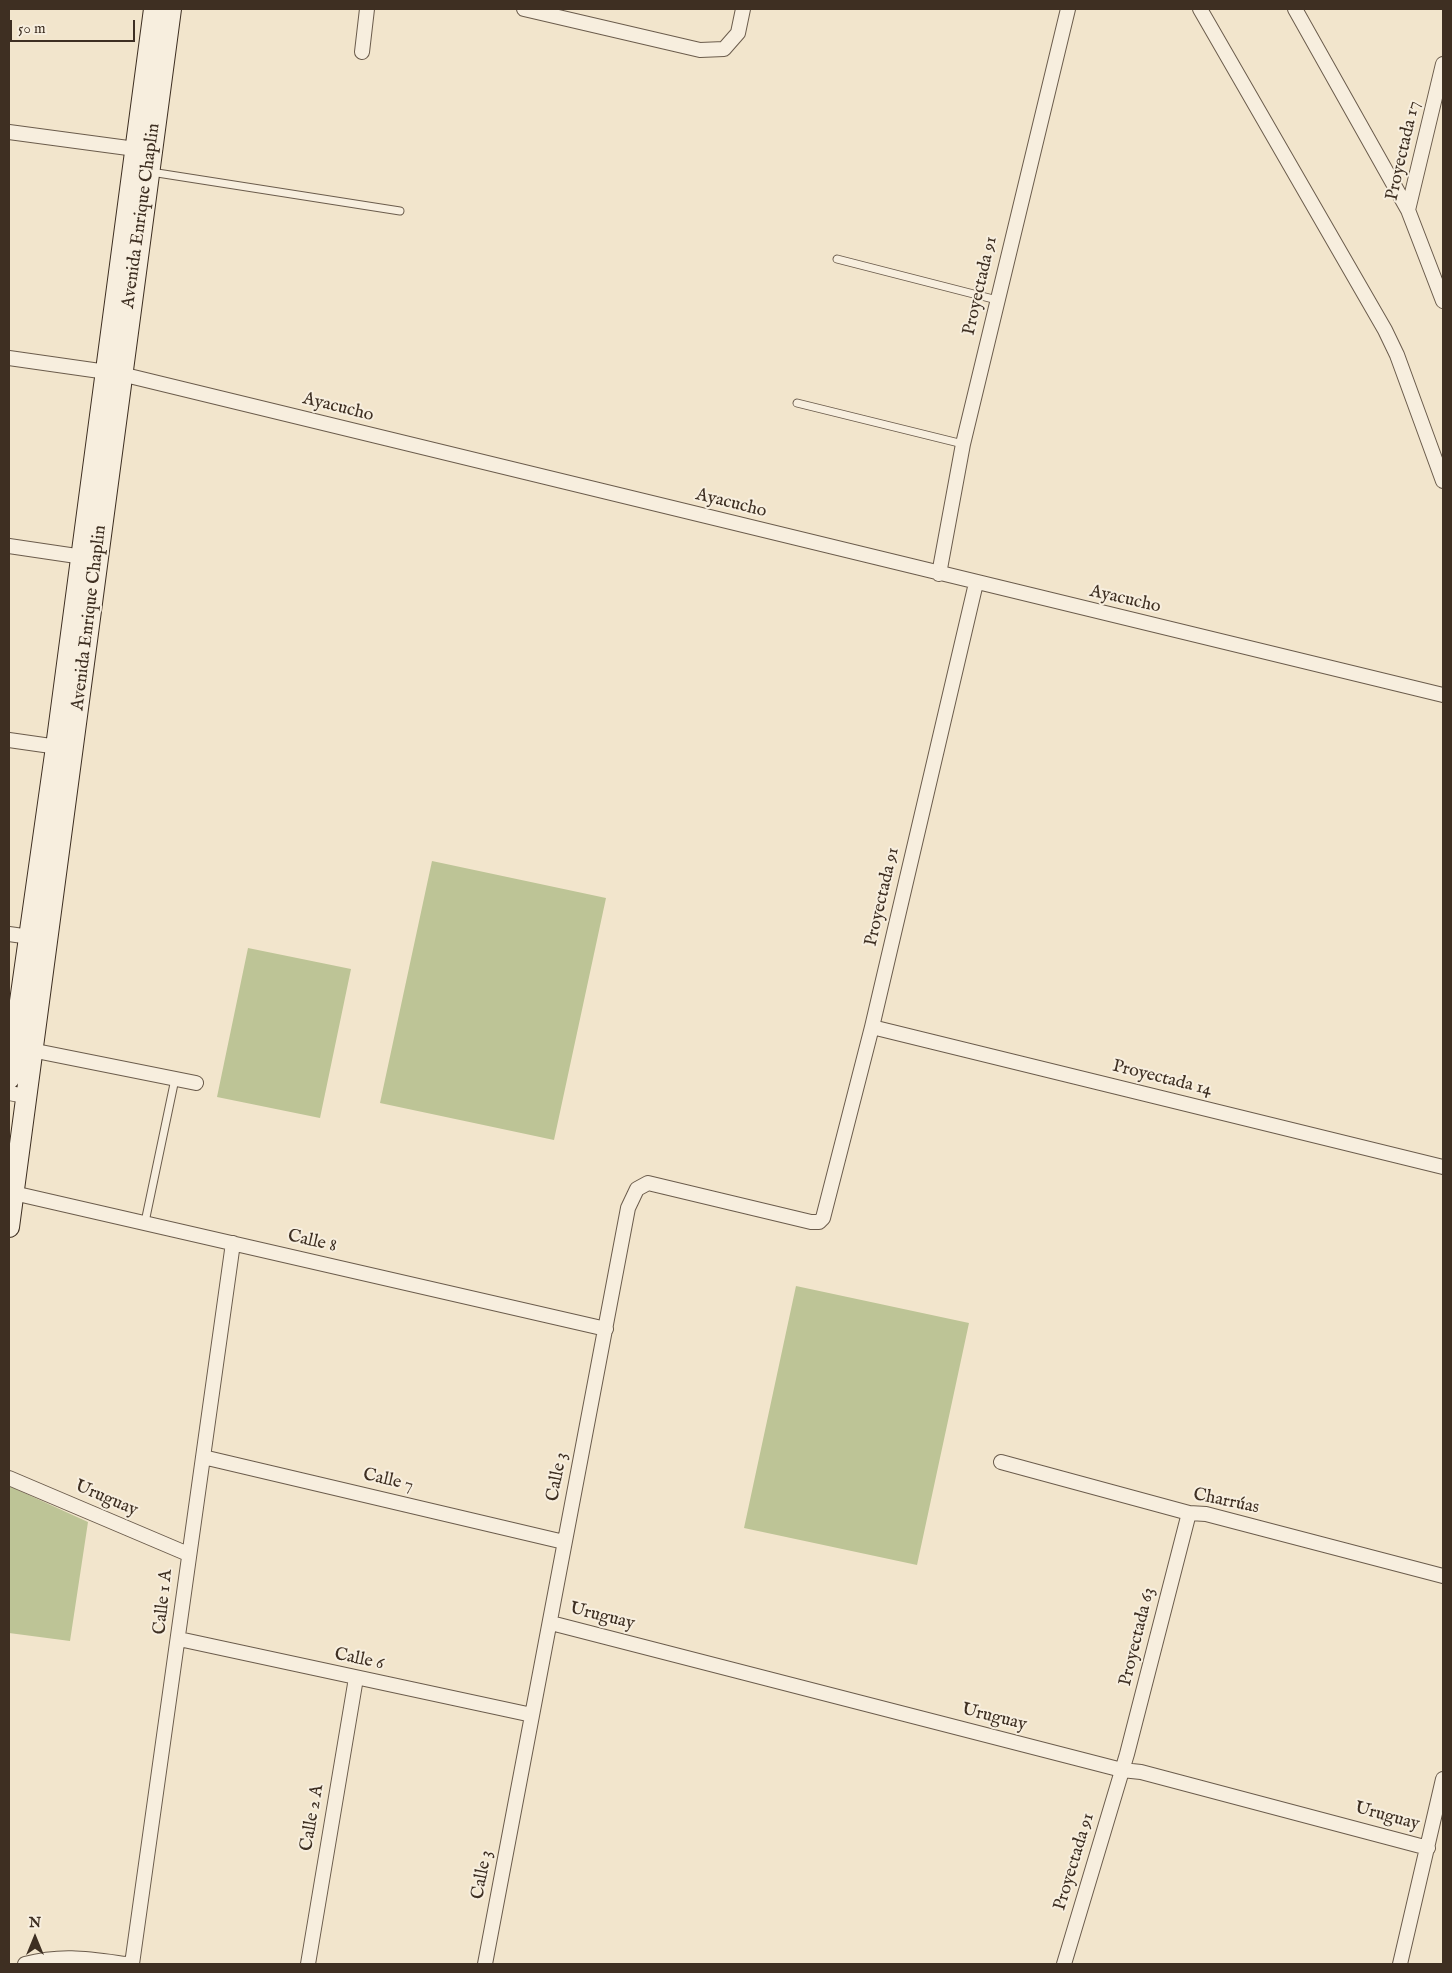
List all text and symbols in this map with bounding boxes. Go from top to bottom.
scale bar [12,10,138,42]
text: 50 m [18,19,46,38]
street label: Proyectada 17 [1382,99,1426,203]
street label: Avenida Enrique Chaplin [118,122,166,310]
street label: Proyectada 91 [959,234,1003,338]
street label: Ayacucho [300,389,376,427]
street label: Ayacucho [693,485,769,523]
street label: Avenida Enrique Chaplin [68,524,112,712]
street label: Ayacucho [1087,581,1163,619]
street label: Proyectada 91 [861,845,905,949]
street label: Proyectada 14 [1110,1056,1214,1102]
street label: Calle 8 [285,1226,339,1258]
street label: Calle 3 [543,1451,573,1503]
street label: Calle 7 [361,1465,415,1497]
street label: Uruguay [71,1476,141,1522]
street label: Charrúas [1191,1484,1261,1520]
street label: Calle 1 A [150,1568,178,1636]
street label: Proyectada 63 [1115,1585,1161,1689]
street label: Uruguay [567,1599,637,1635]
street label: Calle 6 [332,1644,386,1676]
street label: Uruguay [959,1700,1029,1736]
street label: Calle 2 A [297,1783,329,1853]
street label: Uruguay [1352,1798,1422,1836]
street label: Proyectada 91 [1050,1811,1100,1913]
street label: Calle 3 [468,1849,498,1901]
north arrow [10,1913,60,1963]
text: N [29,1914,41,1932]

